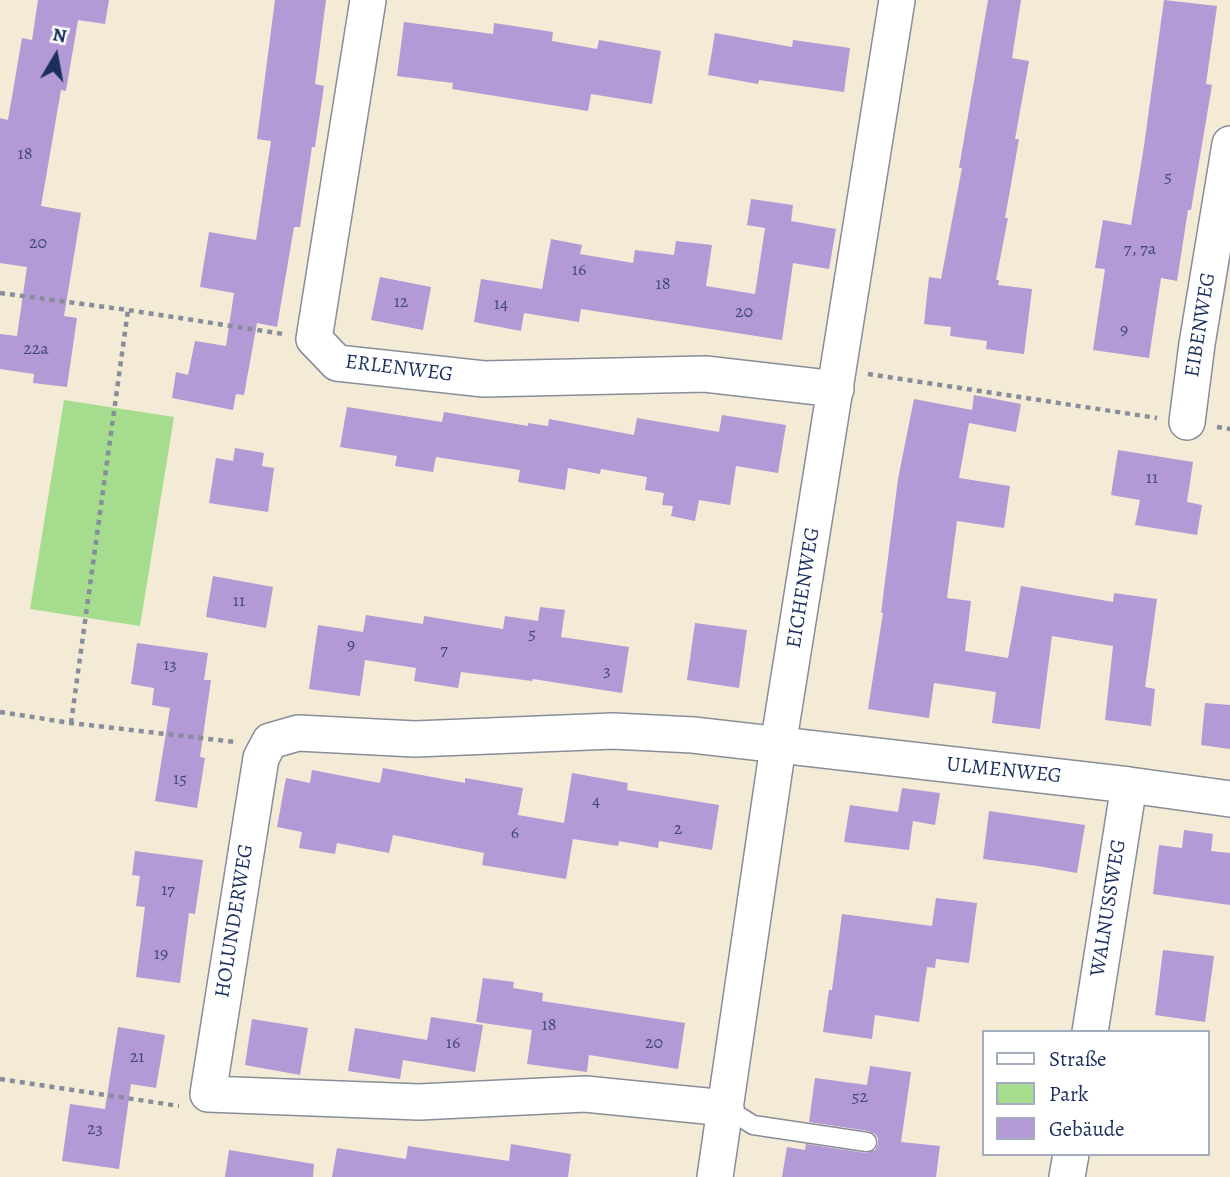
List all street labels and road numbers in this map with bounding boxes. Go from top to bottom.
street label: EIBENWEG [1180,271,1222,379]
street label: ERLENWEG [344,350,454,388]
street label: EICHENWEG [782,526,826,650]
street label: ULMENWEG [945,752,1063,790]
street label: WALNUSSWEG [1086,838,1132,978]
street label: HOLUNDERWEG [210,842,260,1000]

